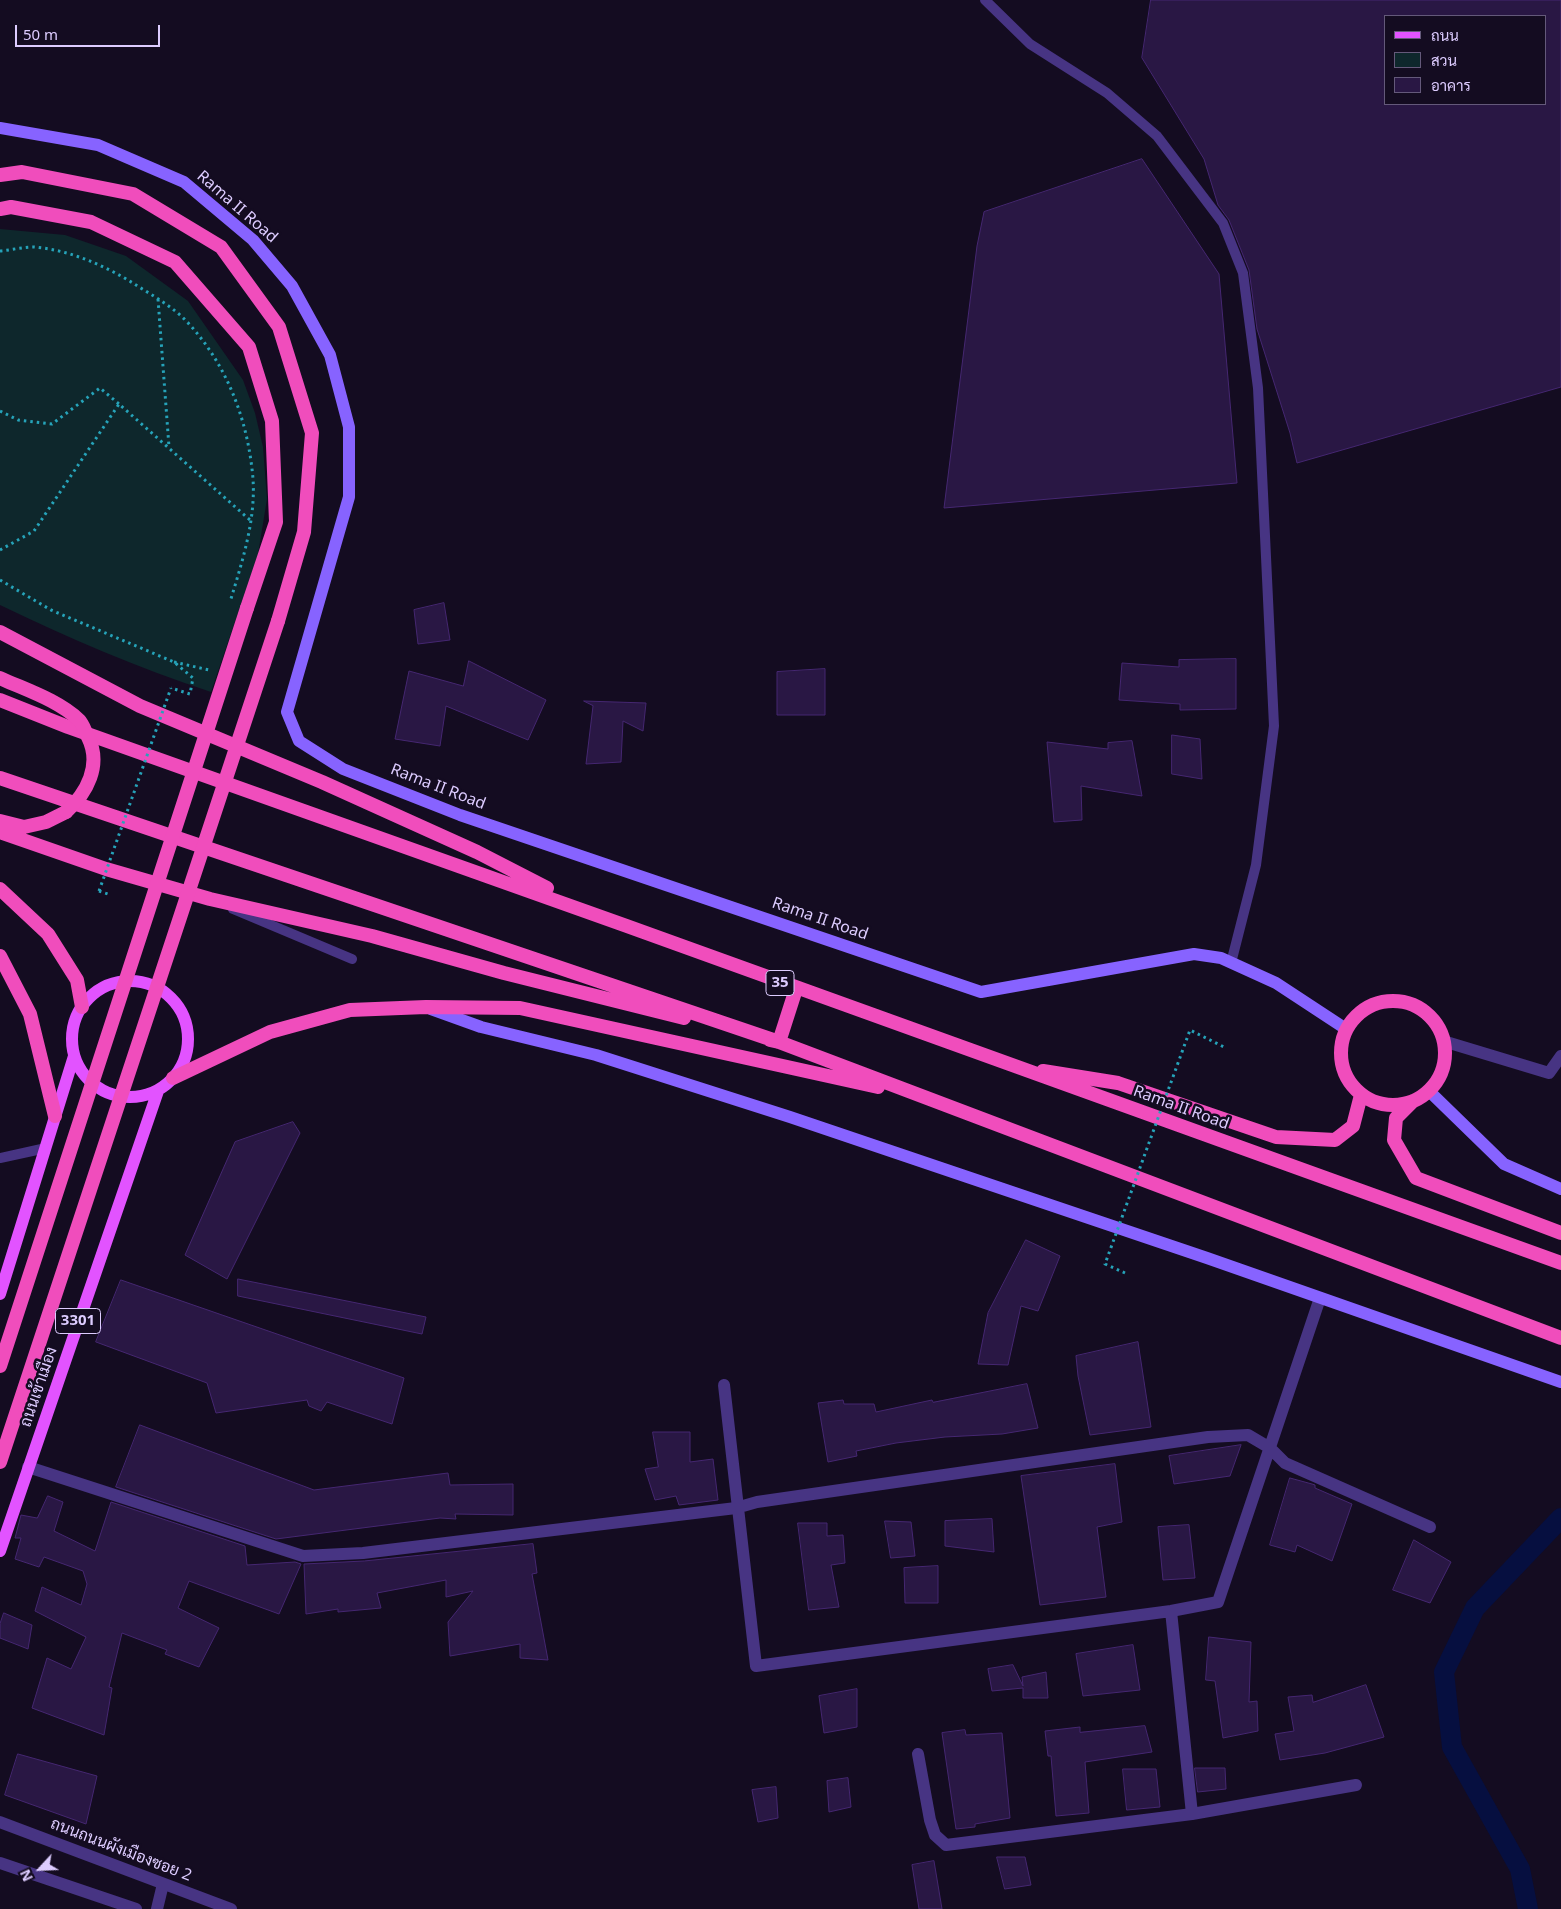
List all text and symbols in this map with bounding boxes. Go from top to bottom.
scale bar [18,15,162,47]
legend [1384,15,1546,105]
text: 50 m [23,24,58,44]
text: ถนน [1431,25,1459,45]
text: สวน [1431,50,1457,70]
text: อาคาร [1431,75,1471,95]
street label: Rama II Road [193,167,281,247]
street label: Rama II Road [388,760,488,814]
street label: Rama II Road [769,894,871,944]
road number: 35 [766,970,794,996]
street label: Rama II Road [1131,1082,1231,1134]
road number: 3301 [56,1308,100,1334]
street label: ถนนเข้าเมือง [16,1344,62,1430]
street label: ถนนถนนผังเมืองซอย 2 [48,1814,194,1886]
north arrow [15,1844,65,1894]
text: N [15,1866,37,1885]

